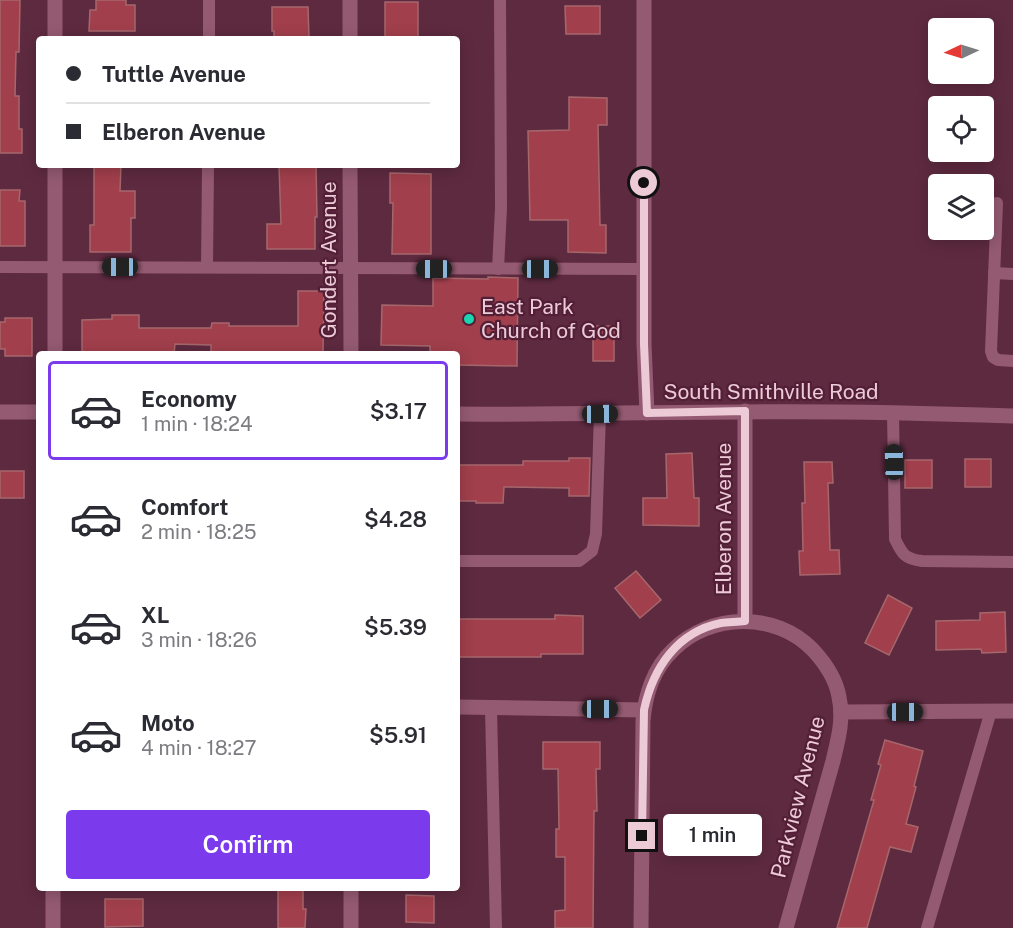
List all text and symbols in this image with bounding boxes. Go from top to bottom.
north arrow [928,18,994,84]
map controls [928,18,994,240]
text: Tuttle Avenue [102,61,246,87]
button: locate [928,96,994,162]
text: Elberon Avenue [102,119,266,145]
route start [630,169,657,196]
button: layers [928,174,994,240]
street label: Gondert Avenue [316,181,341,339]
car [102,258,138,276]
car [416,260,452,278]
car [522,260,558,278]
place label: East Park Church of God [481,294,621,343]
marker: East Park Church of God [462,312,476,326]
street label: South Smithville Road [663,379,879,404]
icon: car [69,384,123,438]
text: Economy [141,386,237,412]
text: $3.17 [370,398,427,424]
car [582,405,618,423]
text: 1 min · 18:24 [141,412,253,436]
street label: Elberon Avenue [711,443,736,595]
car [885,444,903,480]
icon: car [69,492,123,546]
text: Comfort [141,494,228,520]
text: $4.28 [364,506,427,532]
text: 2 min · 18:25 [141,520,257,544]
icon: car [69,600,123,654]
text: XL [141,602,169,628]
text: $5.39 [364,614,427,640]
text: 3 min · 18:26 [141,628,257,652]
car [582,700,618,718]
car [887,703,923,721]
icon: car [69,708,123,762]
text: Moto [141,710,195,736]
street label: Parkview Avenue [765,713,830,881]
text: $5.91 [369,722,427,748]
text: 4 min · 18:27 [141,736,256,760]
button: Confirm [66,810,430,879]
callout: 1 min [663,815,762,857]
route end [628,822,655,849]
text: 1 min [689,823,736,847]

